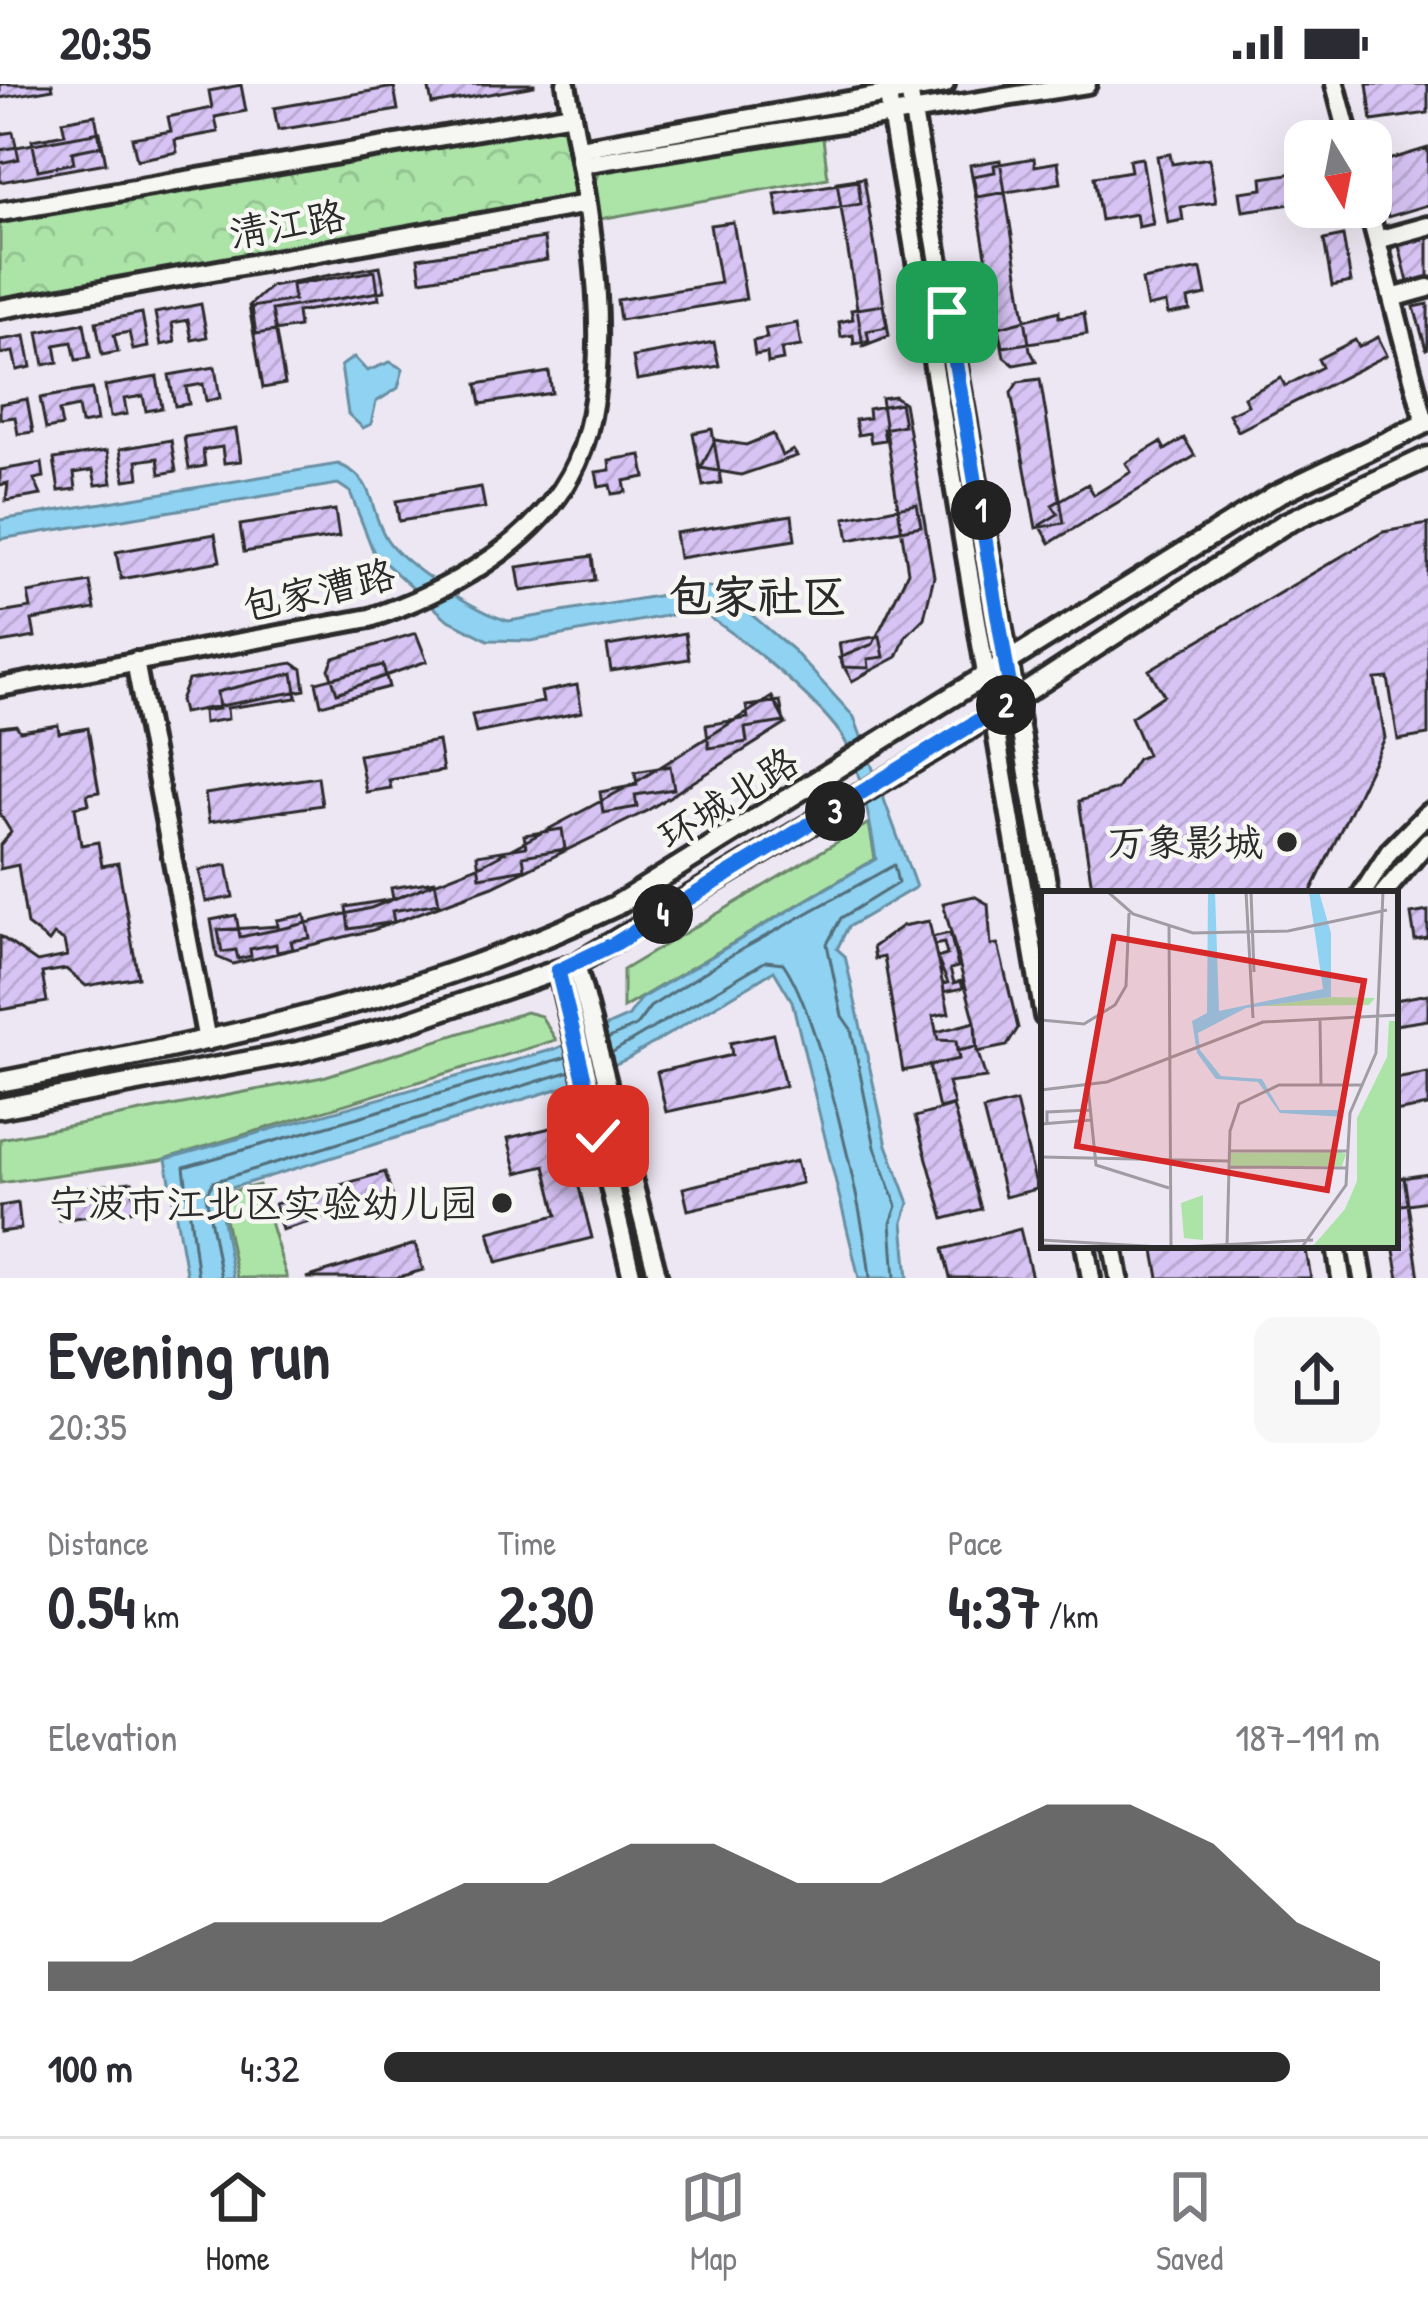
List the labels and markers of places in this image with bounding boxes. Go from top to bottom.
pin [896,261,998,363]
pin: 1 [951,480,1011,540]
pin: 2 [976,675,1036,735]
pin: 3 [805,781,865,841]
place label: 万象影城 [1107,815,1263,868]
marker: 万象影城 [1274,829,1300,855]
pin: 4 [633,884,693,944]
pin [547,1085,649,1187]
place label: 宁波市江北区实验幼儿园 [49,1176,478,1229]
marker: 宁波市江北区实验幼儿园 [489,1190,515,1216]

